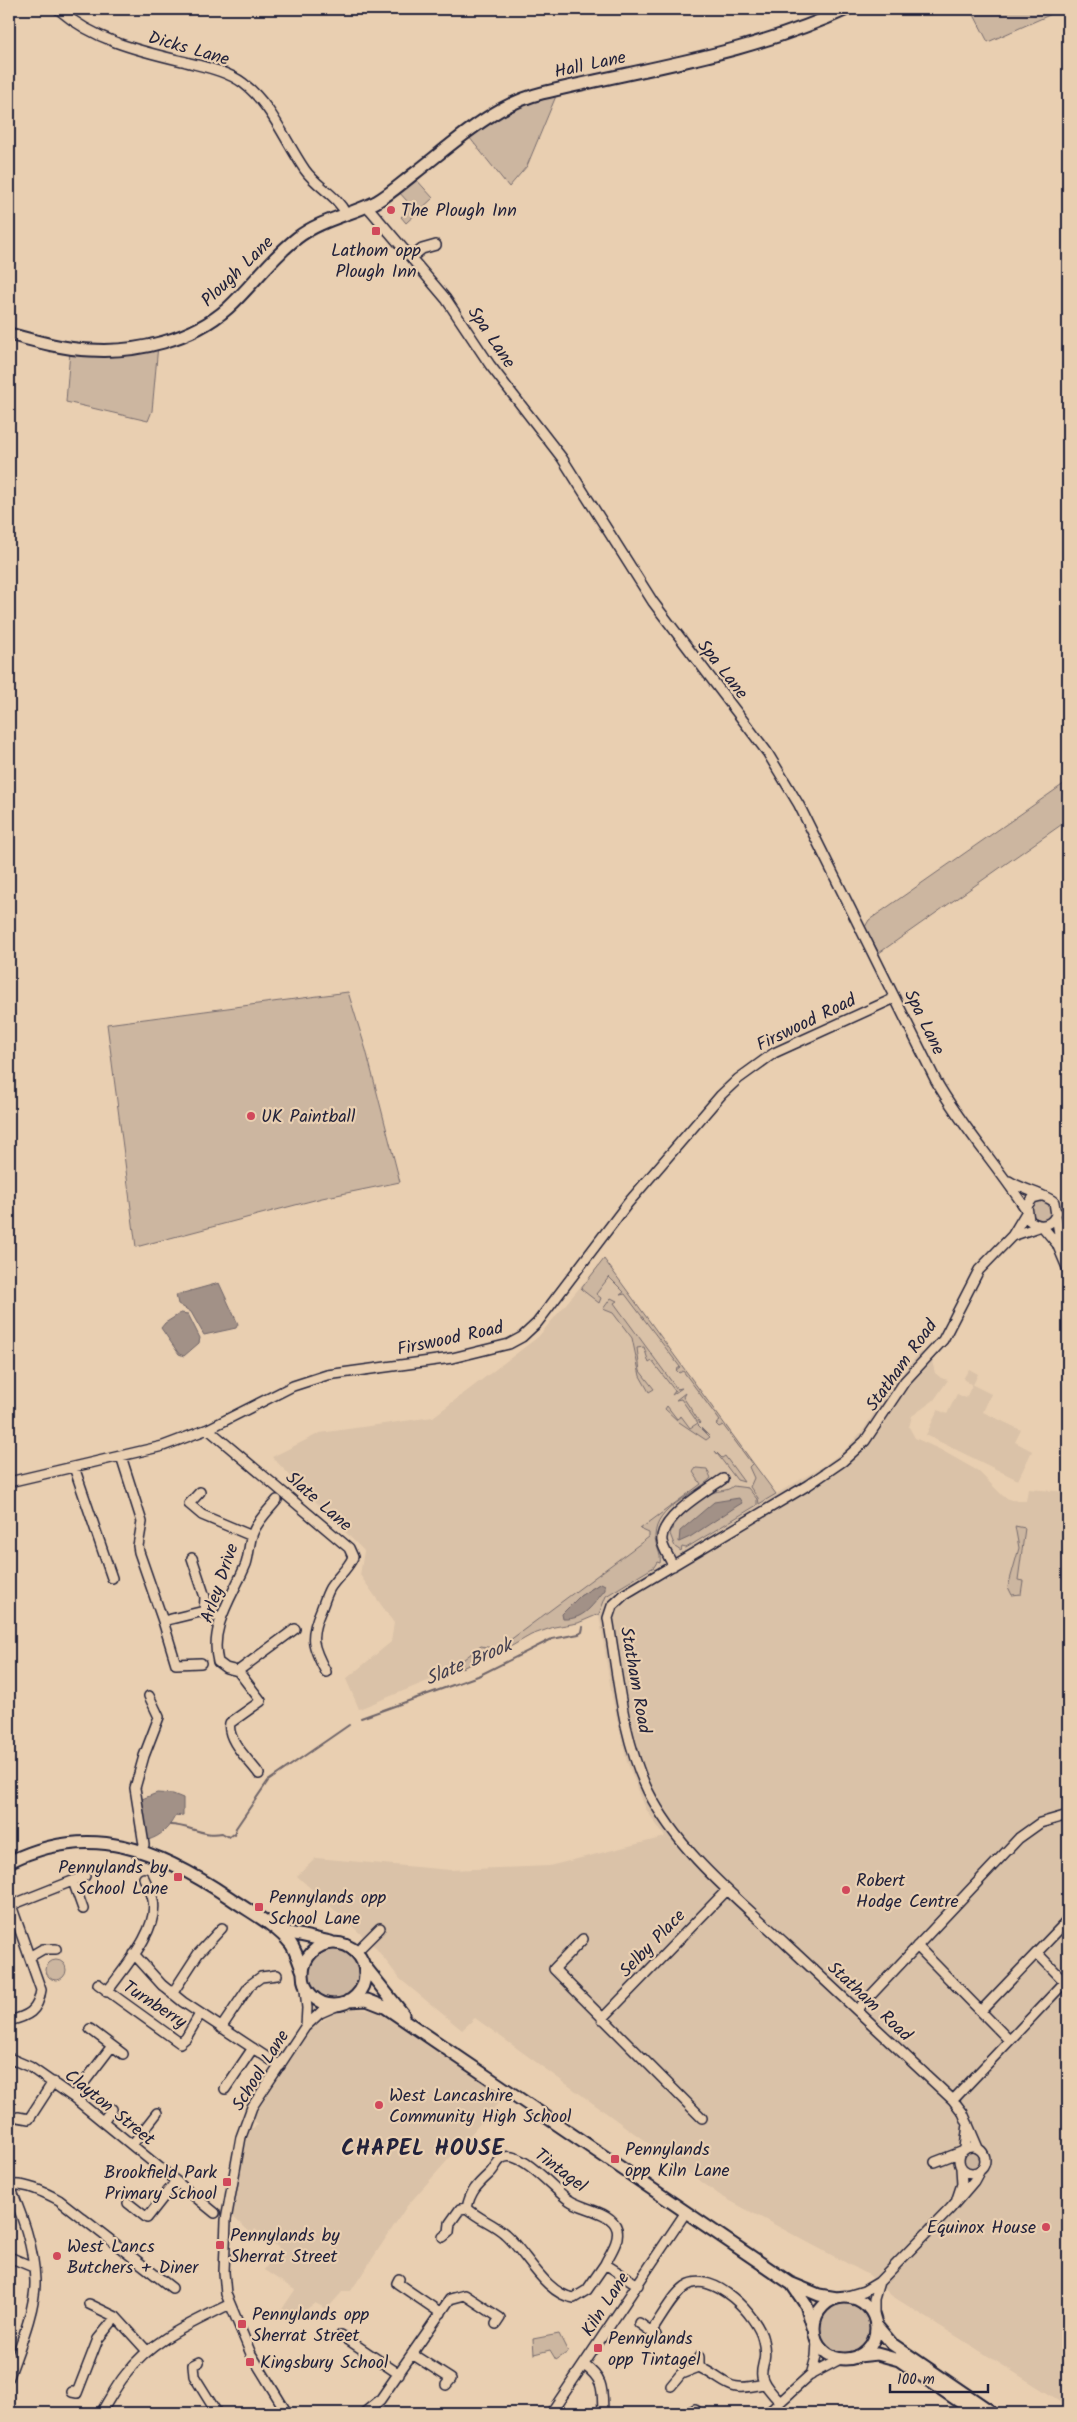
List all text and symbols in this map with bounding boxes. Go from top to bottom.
street label: Dicks Lane [145,24,233,75]
street label: Hall Lane [552,44,629,87]
place label: The Plough Inn [401,197,517,226]
marker: The Plough Inn [385,204,397,216]
marker: Lathom opp Plough Inn [370,225,382,237]
street label: Plough Lane [195,230,281,315]
place label: Lathom opp Plough Inn [331,237,421,287]
street label: Spa Lane [459,301,522,375]
street label: Spa Lane [689,633,755,706]
street label: Spa Lane [895,985,952,1060]
street label: Firswood Road [752,986,862,1060]
place label: UK Paintball [261,1103,356,1132]
marker: UK Paintball [245,1110,257,1122]
street label: Statham Road [859,1313,946,1418]
street label: Firswood Road [394,1314,507,1365]
street label: Slate Lane [278,1465,358,1540]
street label: Arley Drive [193,1540,248,1627]
street label: Statham Road [611,1625,658,1737]
water label: Slate Brook [421,1630,520,1695]
place label: Pennylands by School Lane [58,1854,169,1904]
place label: Robert Hodge Centre [856,1867,959,1917]
marker: Pennylands by School Lane [172,1871,184,1883]
place label: Pennylands opp School Lane [269,1884,387,1934]
marker: Robert Hodge Centre [840,1884,852,1896]
marker: Pennylands opp School Lane [253,1901,265,1913]
street label: Selby Place [613,1903,693,1985]
street label: Statham Road [820,1955,919,2050]
street label: Turnberry [116,1974,193,2037]
street label: School Lane [225,2024,298,2117]
street label: Clayton Street [57,2062,162,2155]
place label: West Lancashire Community High School [389,2082,572,2132]
marker: West Lancashire Community High School [373,2099,385,2111]
district label: CHAPEL HOUSE [341,2132,505,2167]
place label: Pennylands opp Kiln Lane [625,2136,730,2186]
street label: Tintagel [527,2142,593,2201]
marker: Pennylands opp Kiln Lane [609,2153,621,2165]
place label: Brookfield Park Primary School [104,2159,218,2209]
marker: Brookfield Park Primary School [221,2176,233,2188]
place label: Equinox House [927,2214,1036,2243]
marker: Equinox House [1040,2221,1052,2233]
place label: Pennylands by Sherrat Street [230,2222,340,2272]
place label: West Lancs Butchers + Diner [67,2233,199,2283]
marker: Pennylands by Sherrat Street [214,2239,226,2251]
marker: West Lancs Butchers + Diner [51,2250,63,2262]
street label: Kiln Lane [574,2267,638,2343]
place label: Pennylands opp Sherrat Street [252,2301,370,2351]
marker: Pennylands opp Sherrat Street [236,2318,248,2330]
place label: Pennylands opp Tintagel [608,2325,701,2375]
marker: Pennylands opp Tintagel [592,2342,604,2354]
place label: Kingsbury School [260,2349,389,2378]
marker: Kingsbury School [244,2356,256,2368]
scale bar [890,2362,987,2394]
text: 100 m [897,2368,935,2392]

